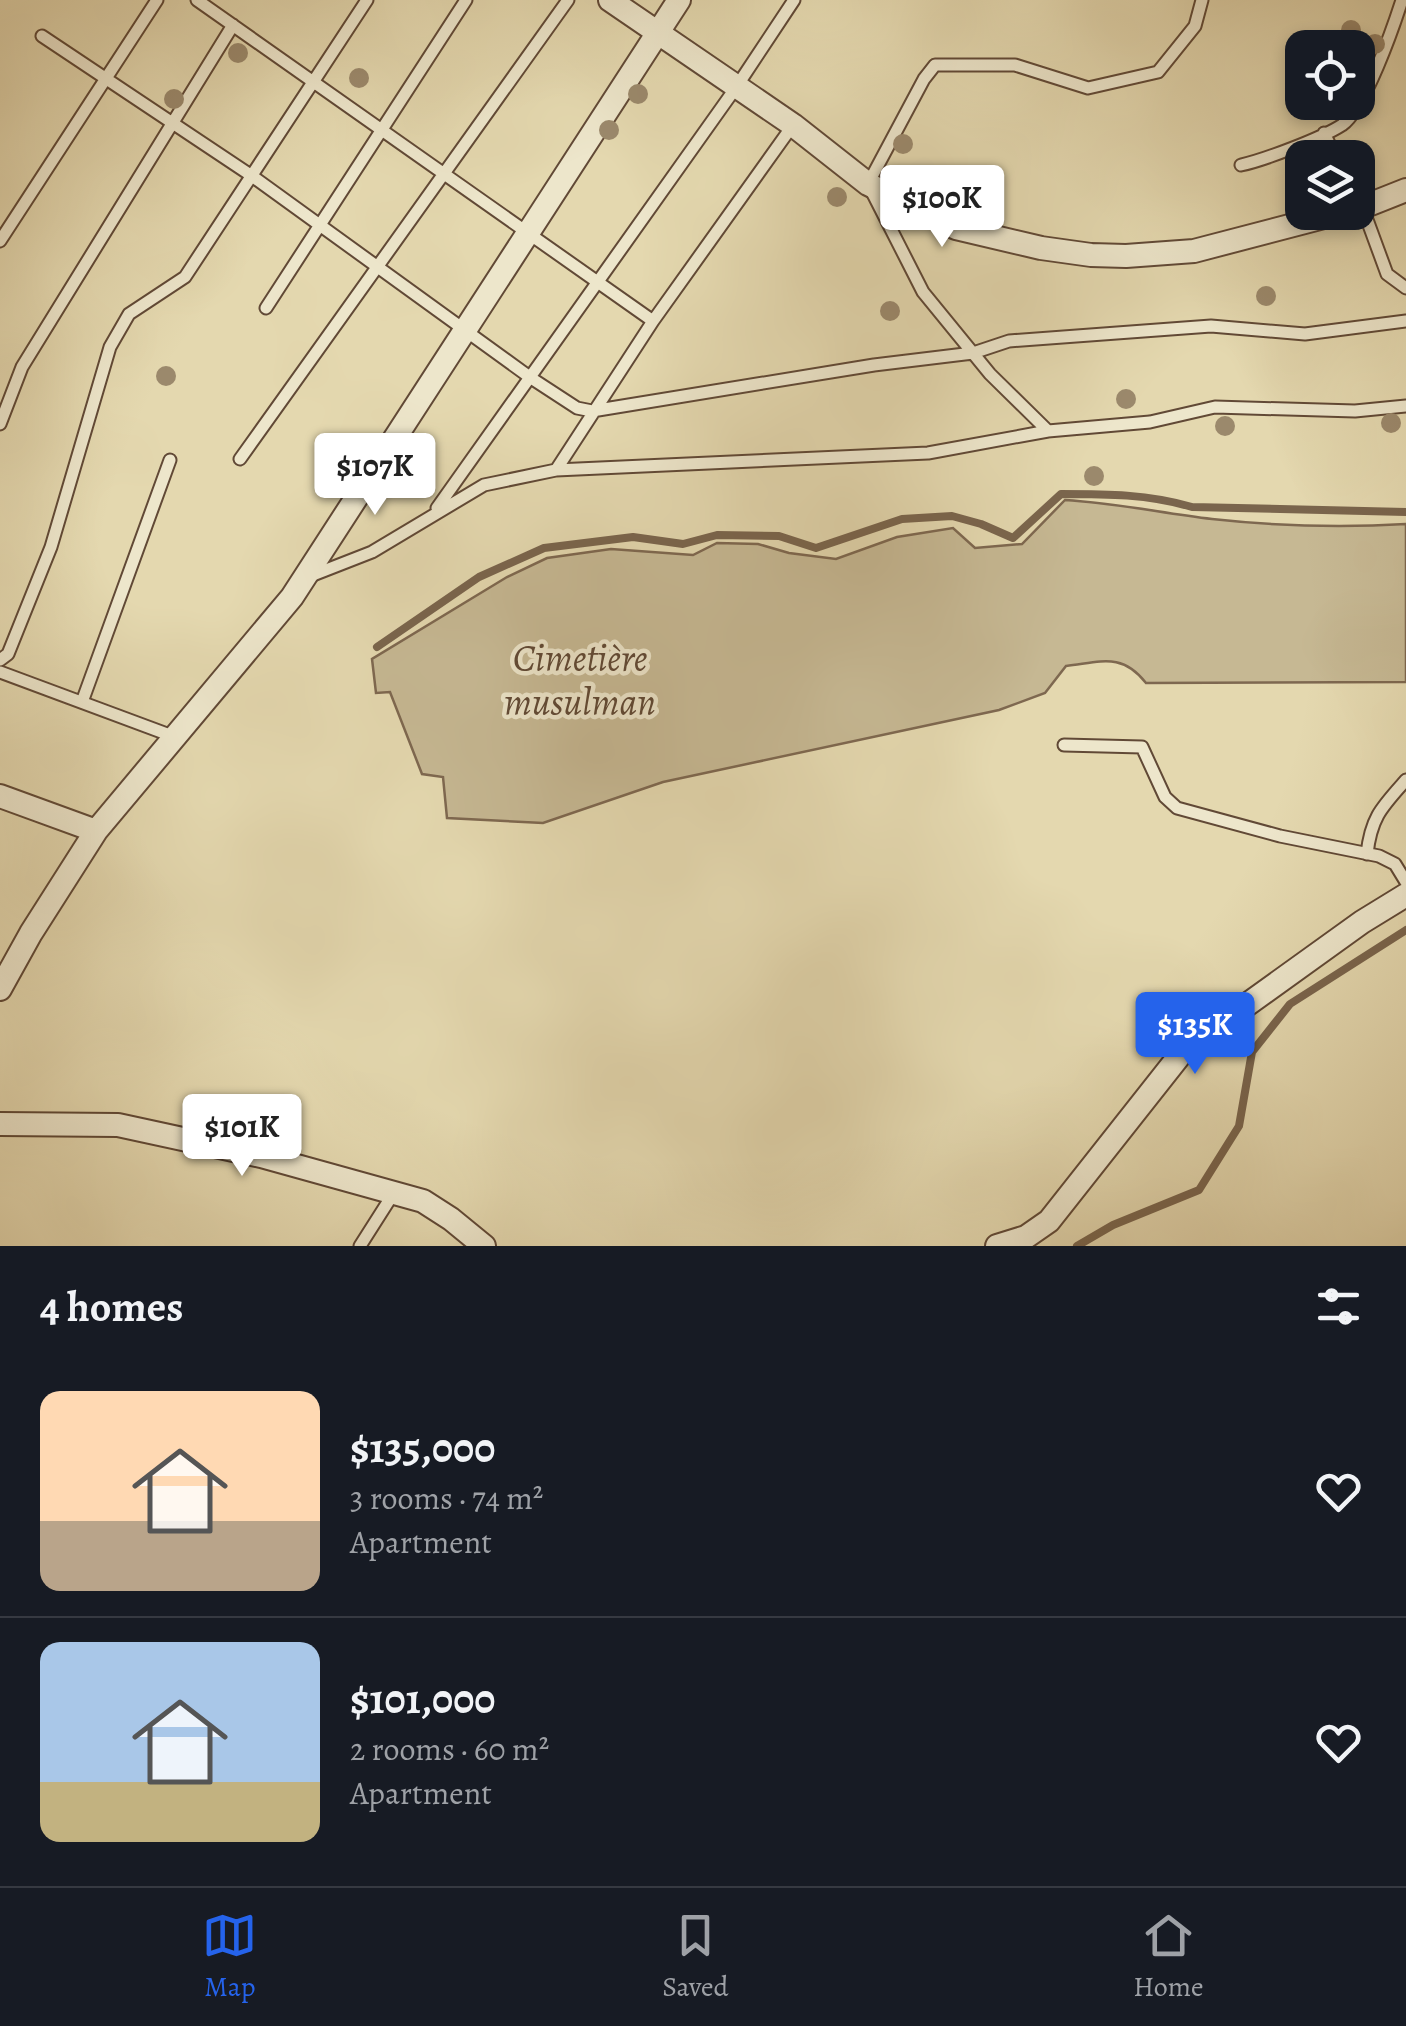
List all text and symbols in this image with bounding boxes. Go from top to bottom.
map controls [1285,30,1375,230]
button: locate [1285,30,1375,120]
button: layers [1285,140,1375,230]
pin: $100K [872,165,1012,250]
text: $100K [902,175,982,219]
pin: $107K [305,433,445,518]
text: $107K [336,443,414,487]
park label: Cimetière musulman [504,632,656,728]
pin: $135K [1125,992,1265,1077]
text: $135K [1158,1002,1232,1046]
pin: $101K [172,1094,312,1179]
text: $101K [205,1104,279,1148]
text: 4 homes [40,1278,183,1335]
icon: filters [1311,1279,1366,1334]
text: $135,000 [350,1419,495,1476]
icon: home [120,1431,240,1551]
icon: heart [1311,1464,1366,1519]
text: 3 rooms · 74 m² [350,1476,543,1520]
text: Apartment [350,1520,492,1564]
text: $101,000 [350,1670,495,1727]
icon: home [120,1682,240,1802]
icon: heart [1311,1715,1366,1770]
text: 2 rooms · 60 m² [350,1727,549,1771]
text: Apartment [350,1771,492,1815]
tab: Map [202,1908,257,2006]
tab: Saved [662,1908,729,2006]
tab: Home [1133,1908,1204,2006]

